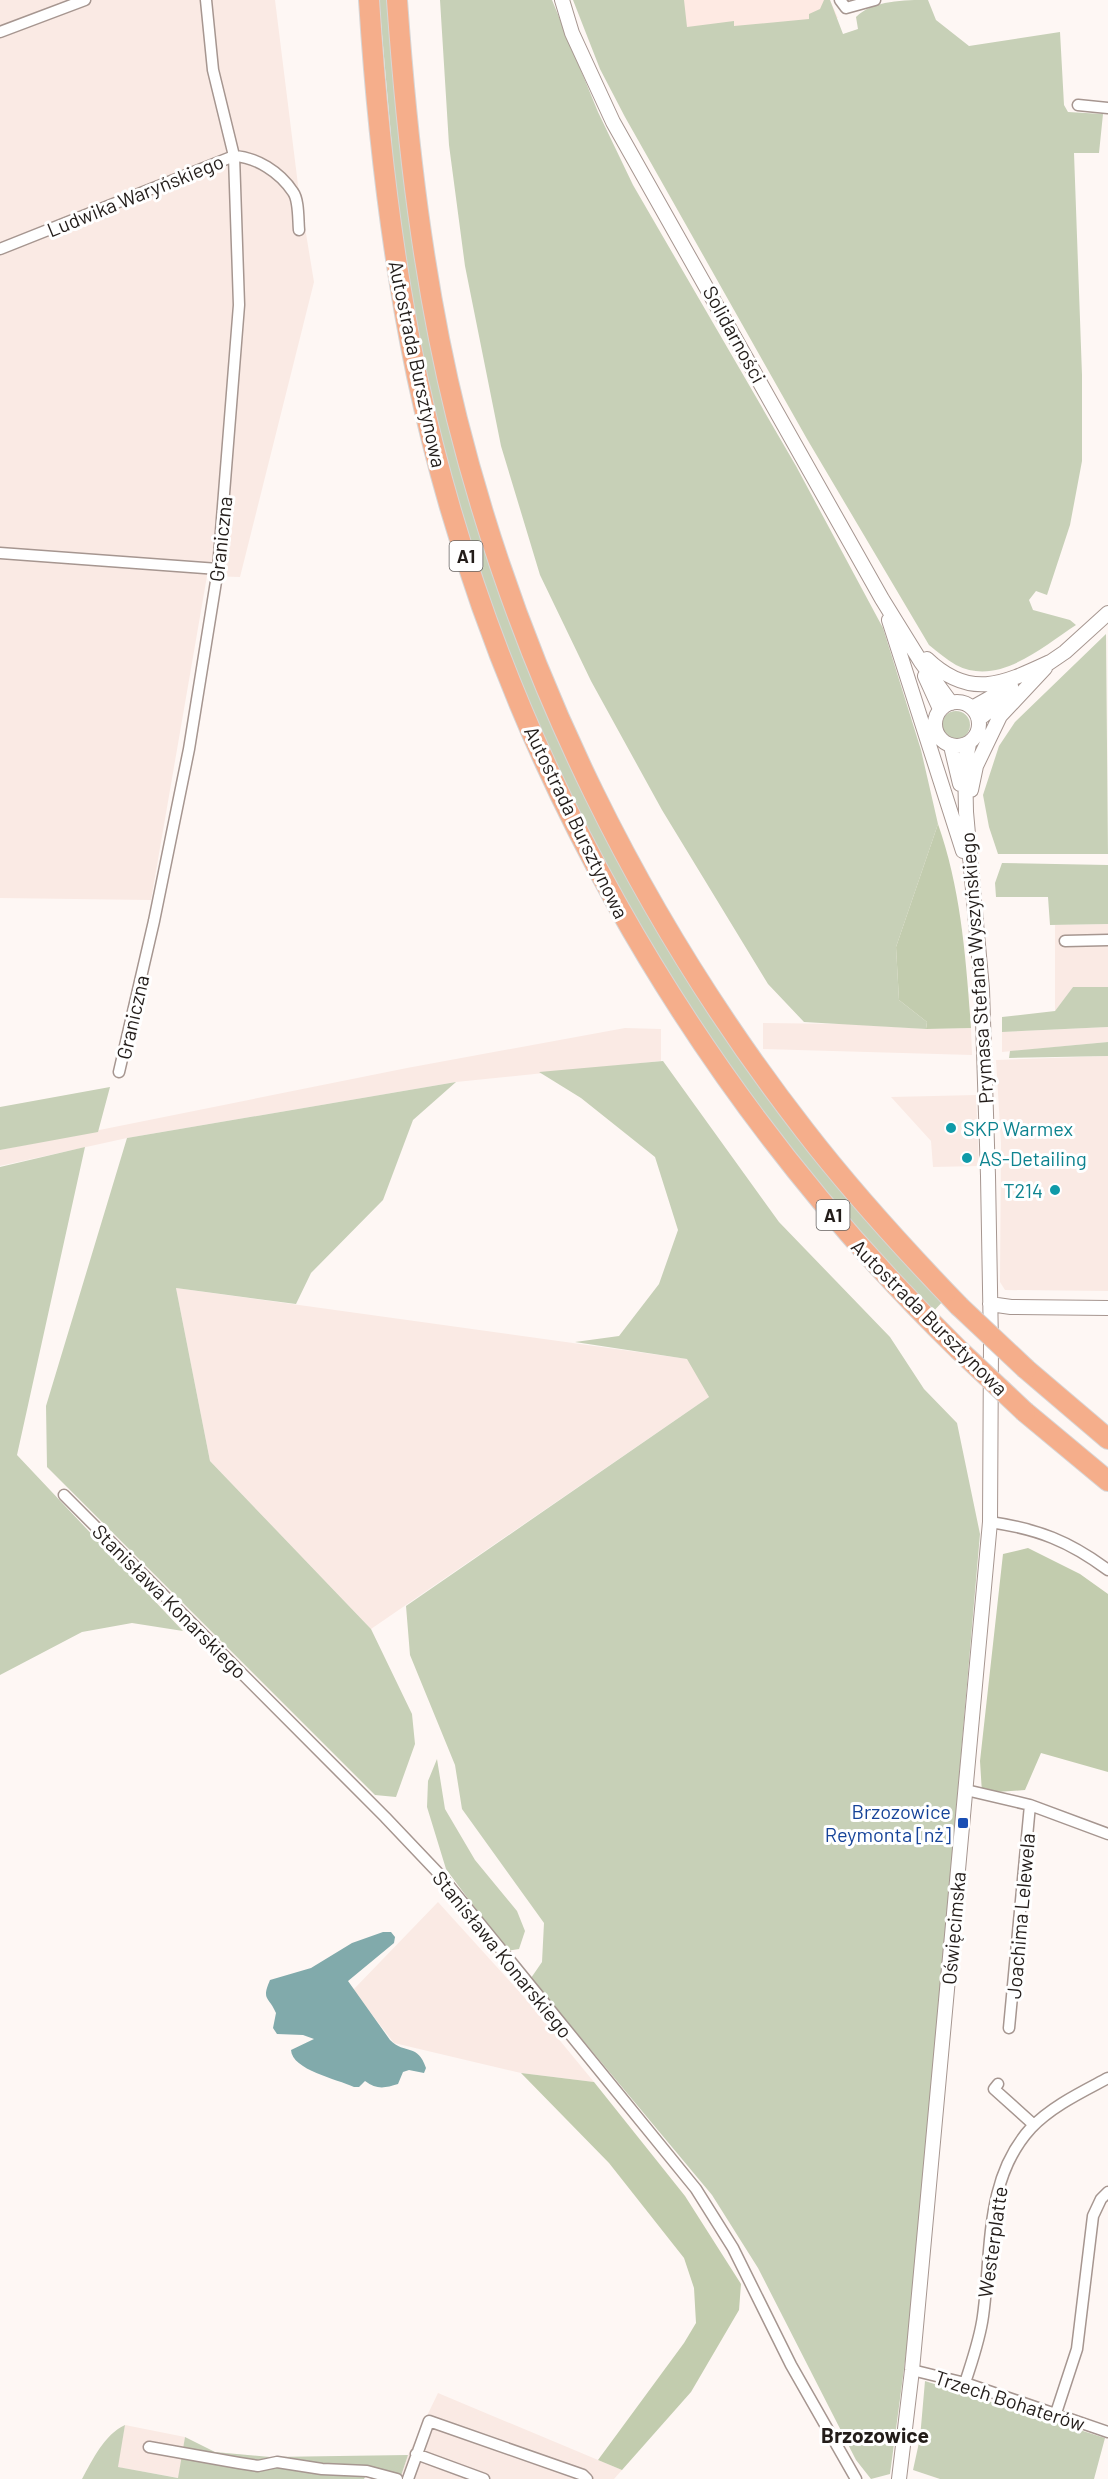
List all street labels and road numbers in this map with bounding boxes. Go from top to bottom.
street label: Ludwika Waryńskiego [43,149,227,241]
street label: Autostrada Bursztynowa [384,258,452,470]
street label: Solidarności [698,281,772,387]
street label: Graniczna [204,495,236,583]
road number: A1 [450,541,482,571]
street label: Autostrada Bursztynowa [520,722,634,922]
street label: Prymasa Stefana Wyszyńskiego [955,831,997,1105]
street label: Graniczna [111,972,153,1062]
road number: A1 [816,1200,850,1230]
street label: Autostrada Bursztynowa [847,1234,1013,1400]
street label: Stanisława Konarskiego [88,1519,252,1683]
street label: Joachima Lelewela [1001,1832,1039,2000]
street label: Stanisława Konarskiego [428,1866,578,2042]
street label: Oświęcimska [936,1870,970,1986]
street label: Westerplatte [972,2185,1012,2299]
street label: Trzech Bohaterów [932,2364,1088,2436]

